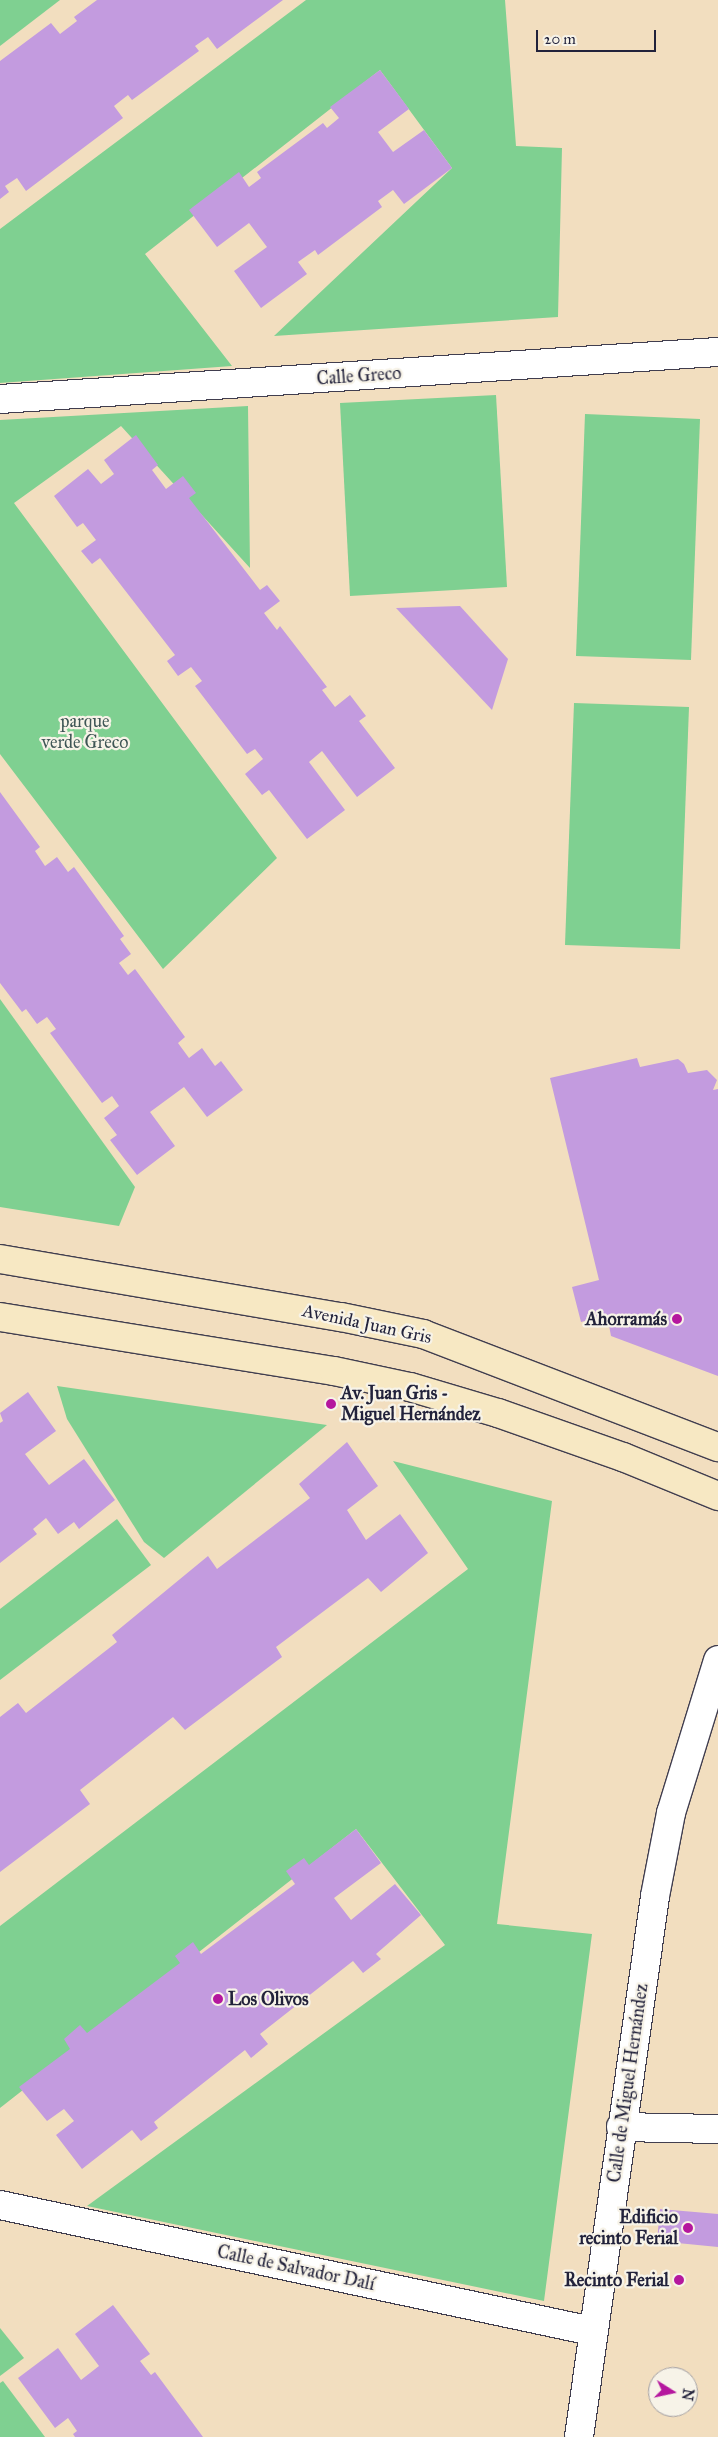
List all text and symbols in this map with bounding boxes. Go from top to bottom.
scale bar [538,20,658,52]
text: 20 m [544,30,576,48]
street label: Calle Greco [316,362,402,390]
park label: parque verde Greco [41,711,129,754]
street label: Avenida Juan Gris [300,1300,434,1348]
place label: Ahorramás [585,1308,667,1330]
marker: Ahorramás [671,1313,683,1325]
place label: Av. Juan Gris - Miguel Hernández [341,1383,480,1426]
marker: Av. Juan Gris - Miguel Hernández [325,1398,337,1410]
street label: Calle de Miguel Hernández [603,1982,653,2184]
place label: Los Olivos [228,1988,309,2010]
marker: Los Olivos [212,1993,224,2005]
place label: Edificio recinto Ferial [579,2207,678,2250]
marker: Edificio recinto Ferial [682,2222,694,2234]
street label: Calle de Salvador Dalí [215,2241,377,2295]
place label: Recinto Ferial [564,2269,669,2291]
marker: Recinto Ferial [673,2274,685,2286]
north arrow [648,2367,698,2417]
text: N [678,2387,697,2402]

